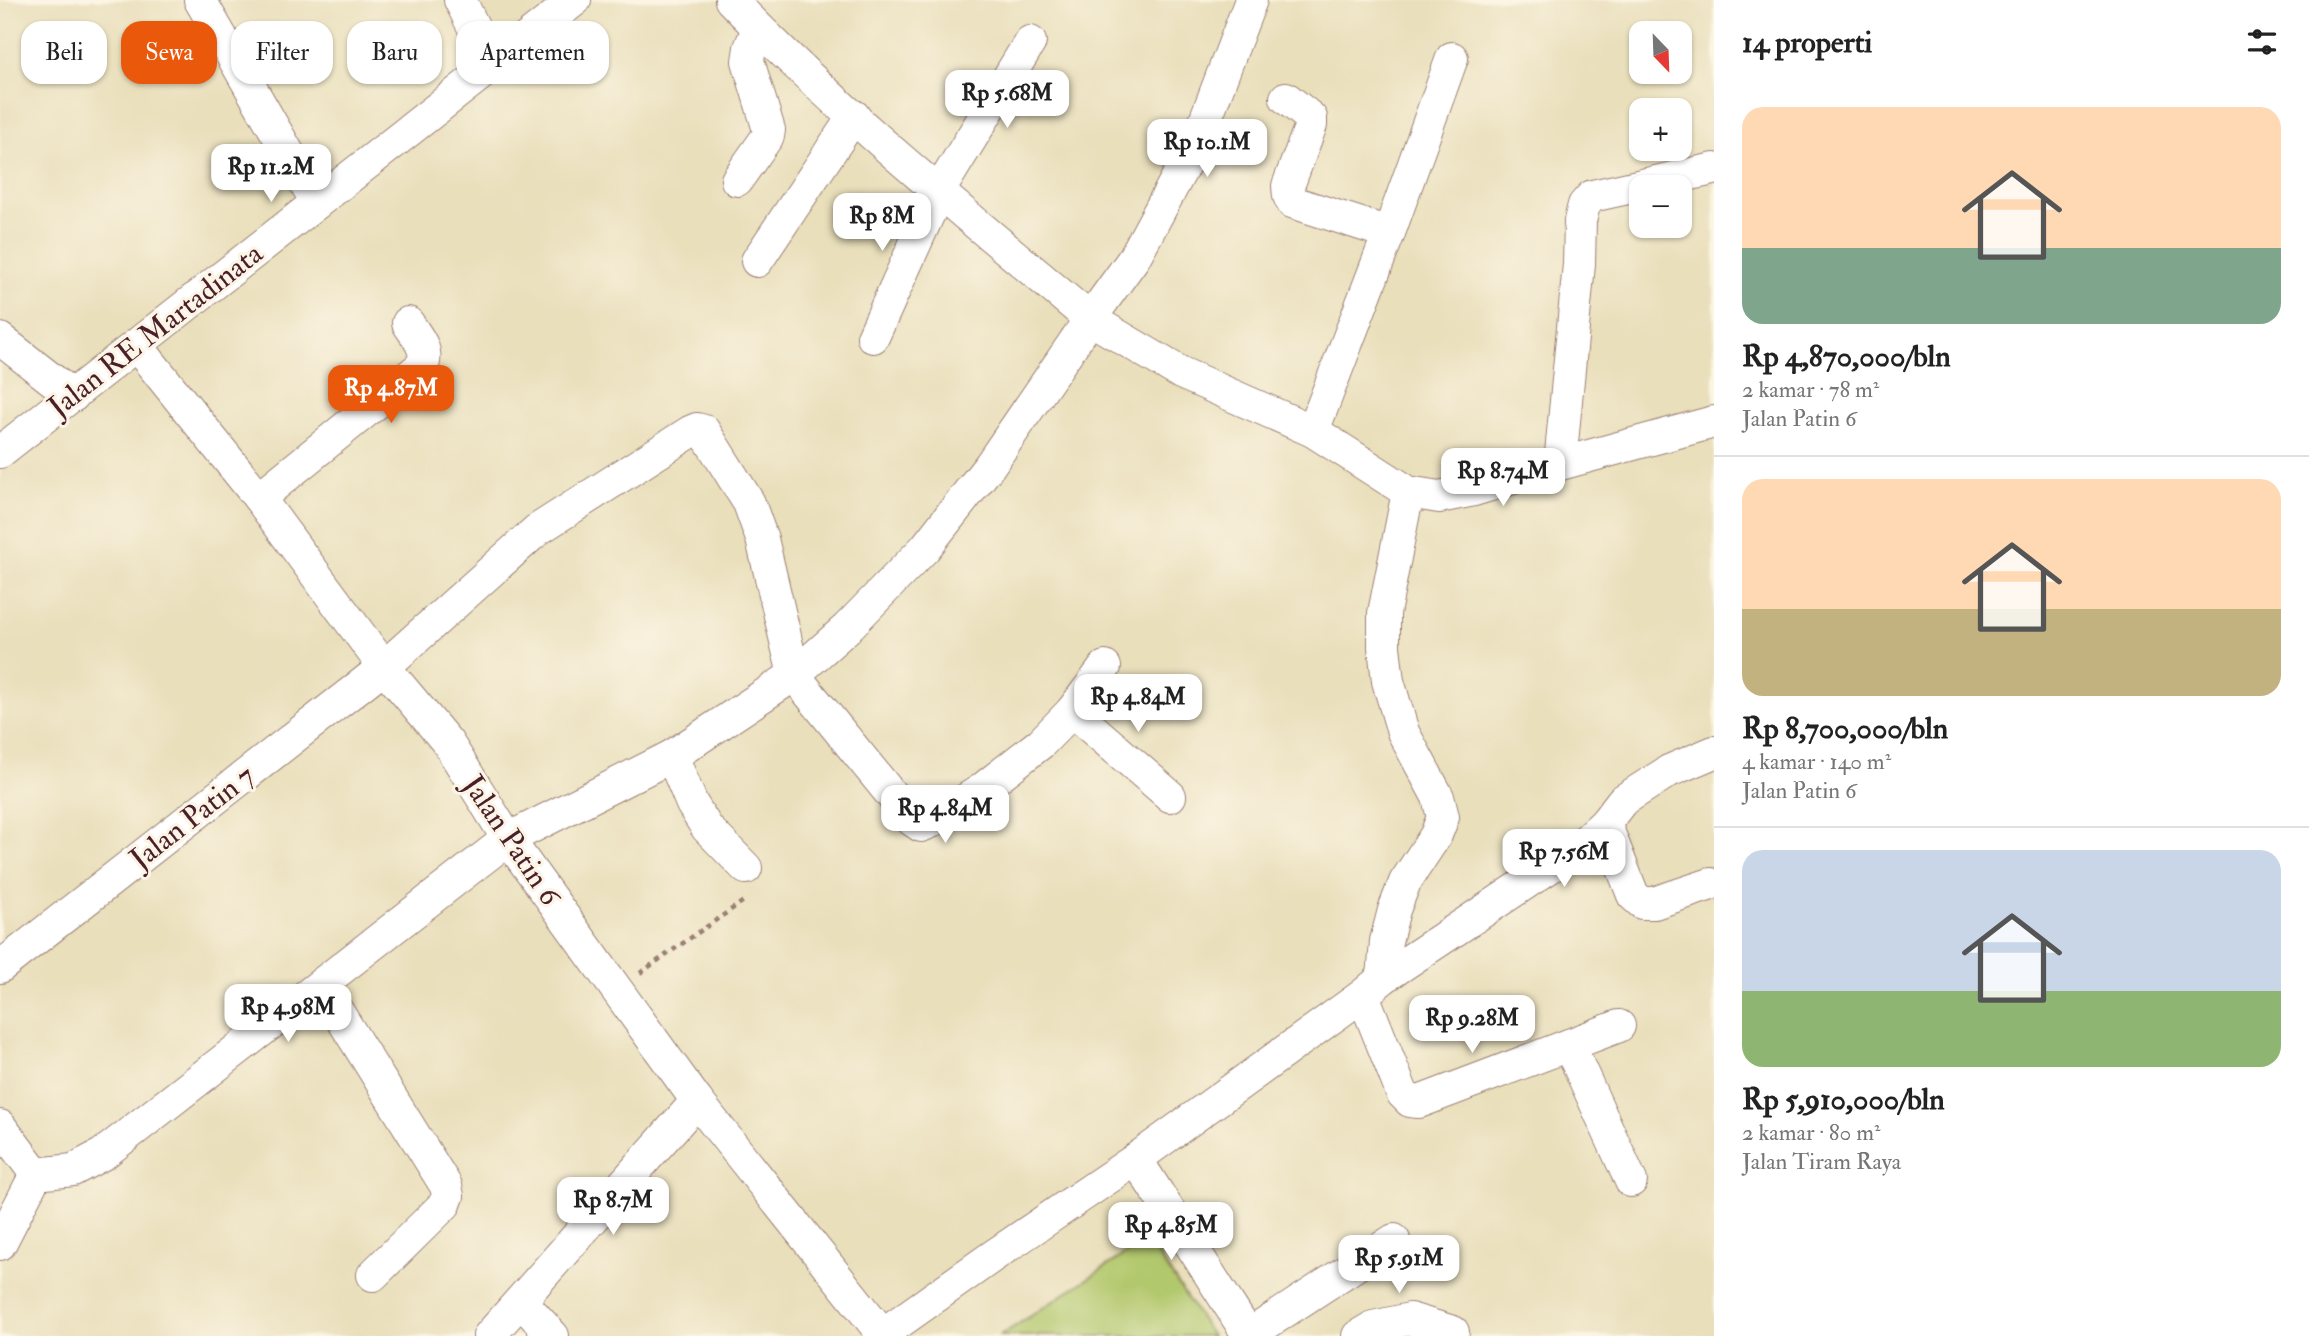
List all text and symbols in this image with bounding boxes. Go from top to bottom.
chip: Beli [21,21,107,84]
chip: Sewa [121,21,217,84]
chip: Filter [231,21,333,84]
chip: Baru [347,21,442,84]
chip: Apartemen [456,21,609,84]
north arrow [1629,21,1692,84]
map controls [1629,21,1692,238]
icon: filters [2243,23,2281,61]
text: 14 properti [1742,24,1872,61]
pin: Rp 5.68M [935,71,1079,130]
text: Rp 5.68M [961,78,1053,107]
button: + [1629,98,1692,161]
pin: Rp 10.1M [1135,120,1279,179]
text: Rp 10.1M [1163,127,1251,156]
pin: Rp 11.2M [199,144,343,204]
text: Rp 11.2M [227,152,315,181]
icon: home [1949,152,2075,278]
button: − [1629,175,1692,238]
pin: Rp 8M [833,194,931,253]
text: Rp 8M [849,201,915,230]
street label: Jalan RE Martadinata [40,235,270,426]
text: Rp 4,870,000/bln [1742,338,1951,375]
pin: Rp 4.87M [319,366,463,425]
text: Rp 4.87M [344,373,438,402]
text: 2 kamar · 78 m² [1742,375,1879,404]
text: Jalan Patin 6 [1742,404,1857,433]
pin: Rp 8.74M [1431,448,1575,508]
text: Rp 8.74M [1457,456,1549,485]
icon: home [1949,524,2075,650]
pin: Rp 4.84M [1066,674,1210,734]
text: Rp 4.84M [1090,682,1186,711]
text: Rp 8,700,000/bln [1742,710,1948,747]
text: 4 kamar · 140 m² [1742,747,1891,776]
street label: Jalan Patin 7 [122,757,262,878]
street label: Jalan Patin 6 [454,767,570,914]
text: Jalan Patin 6 [1742,776,1857,805]
pin: Rp 4.84M [873,786,1017,845]
text: Rp 4.84M [897,793,993,822]
pin: Rp 7.56M [1492,830,1636,889]
text: Rp 7.56M [1519,837,1609,866]
icon: home [1949,895,2075,1021]
pin: Rp 4.98M [216,984,360,1044]
text: Rp 4.98M [240,992,336,1021]
pin: Rp 9.28M [1400,996,1544,1055]
text: Rp 9.28M [1425,1003,1519,1032]
text: Rp 5,910,000/bln [1742,1081,1945,1118]
text: 2 kamar · 80 m² [1742,1118,1881,1147]
text: Jalan Tiram Raya [1742,1147,1901,1176]
pin: Rp 8.7M [548,1178,678,1237]
text: Rp 8.7M [573,1185,653,1214]
pin: Rp 4.85M [1099,1202,1243,1262]
text: Rp 4.85M [1124,1210,1218,1239]
pin: Rp 5.91M [1327,1236,1471,1295]
text: Rp 5.91M [1354,1243,1444,1272]

